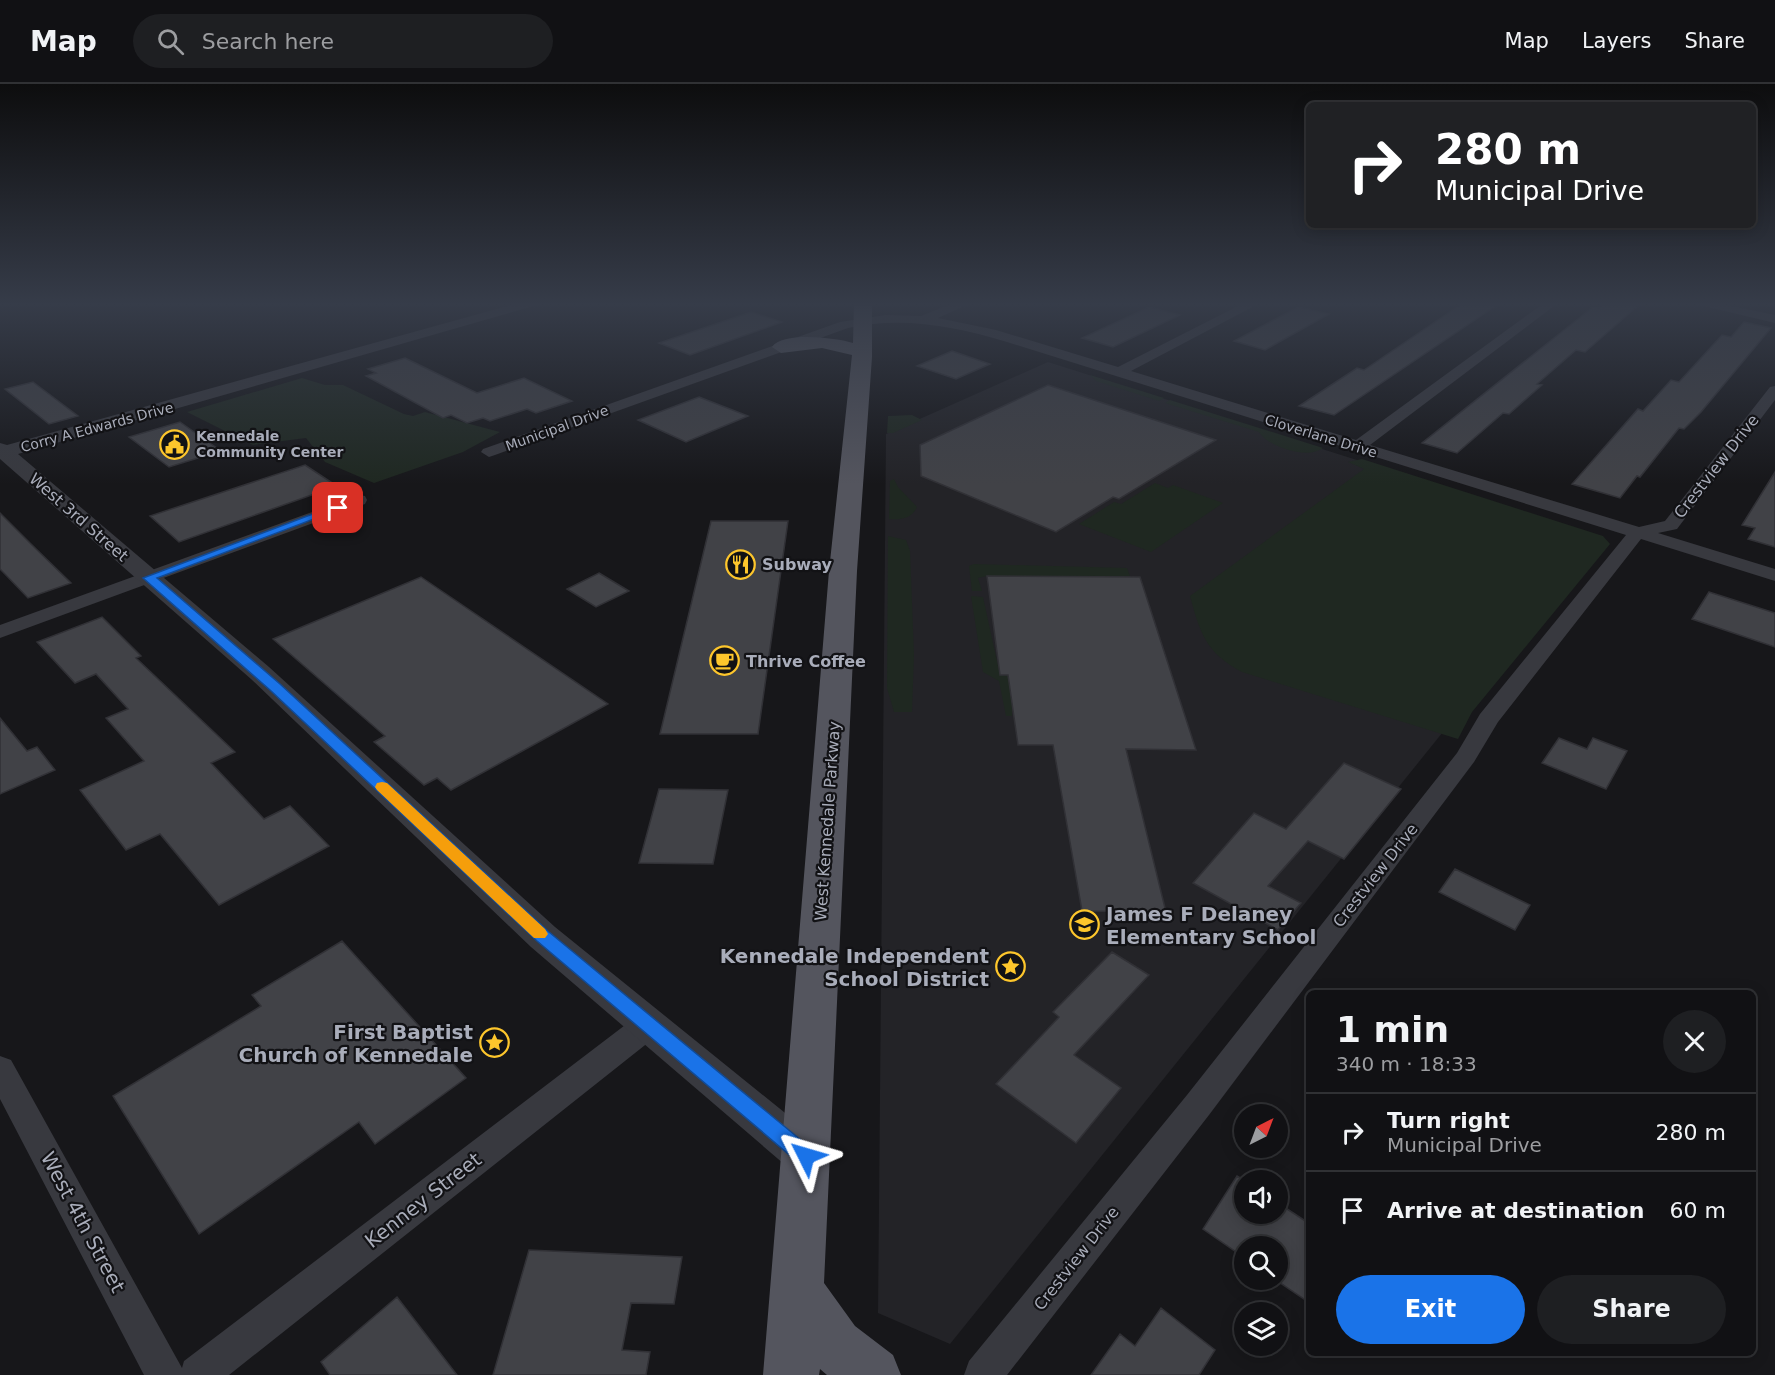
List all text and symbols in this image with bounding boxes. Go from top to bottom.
search box [133,14,553,68]
text: Map [30,25,97,58]
icon: search [154,25,187,58]
text: Search here [202,29,334,54]
text: Map [1505,29,1549,53]
text: Layers [1582,29,1651,53]
text: Share [1684,29,1745,53]
text: 280 m [1435,125,1581,174]
icon: right [1336,126,1414,204]
text: Municipal Drive [1435,175,1644,206]
street label: Corry A Edwards Drive [19,399,175,455]
street label: Municipal Drive [503,402,611,454]
street label: Cloverlane Drive [1263,411,1379,461]
street label: Crestview Drive [1670,411,1763,522]
public building icon: Kennedale Community Center [159,428,191,460]
place label: Kennedale Community Center [196,428,343,460]
street label: West 3rd Street [25,469,132,565]
pin [312,482,363,533]
icon: arrive [321,491,354,524]
restaurant icon: Subway [725,548,757,580]
place label: Subway [762,555,832,574]
cafe icon: Thrive Coffee [709,645,741,677]
place label: Thrive Coffee [746,652,866,671]
street label: West Kennedale Parkway [811,720,844,922]
street label: Crestview Drive [1329,820,1422,931]
place label: James F Delaney Elementary School [1104,902,1316,949]
school or university icon: James F Delaney Elementary School [1069,909,1101,941]
place label: Kennedale Independent School District [720,944,989,991]
place icon: Kennedale Independent School District [994,951,1026,983]
text: 1 min [1336,1009,1449,1050]
button: close [1663,1010,1726,1073]
place label: First Baptist Church of Kennedale [239,1020,473,1067]
place icon: First Baptist Church of Kennedale [478,1027,510,1059]
text: 340 m · 18:33 [1336,1052,1477,1076]
north arrow [1234,1104,1288,1158]
map controls [1234,1104,1288,1356]
text: Turn right [1387,1108,1510,1133]
icon: right [1336,1116,1369,1149]
text: 280 m [1656,1120,1726,1145]
position arrow [774,1124,838,1188]
text: Municipal Drive [1387,1133,1542,1157]
street label: Kenney Street [360,1147,486,1253]
street label: West 4th Street [36,1148,130,1297]
button: sound [1234,1170,1288,1224]
icon: arrive [1336,1194,1369,1227]
text: Arrive at destination [1387,1198,1644,1223]
text: 60 m [1670,1198,1726,1223]
street label: Crestview Drive [1030,1203,1123,1314]
button: search [1234,1236,1288,1290]
button: Exit [1336,1275,1525,1344]
button: Share [1537,1275,1726,1344]
button: layers [1234,1302,1288,1356]

